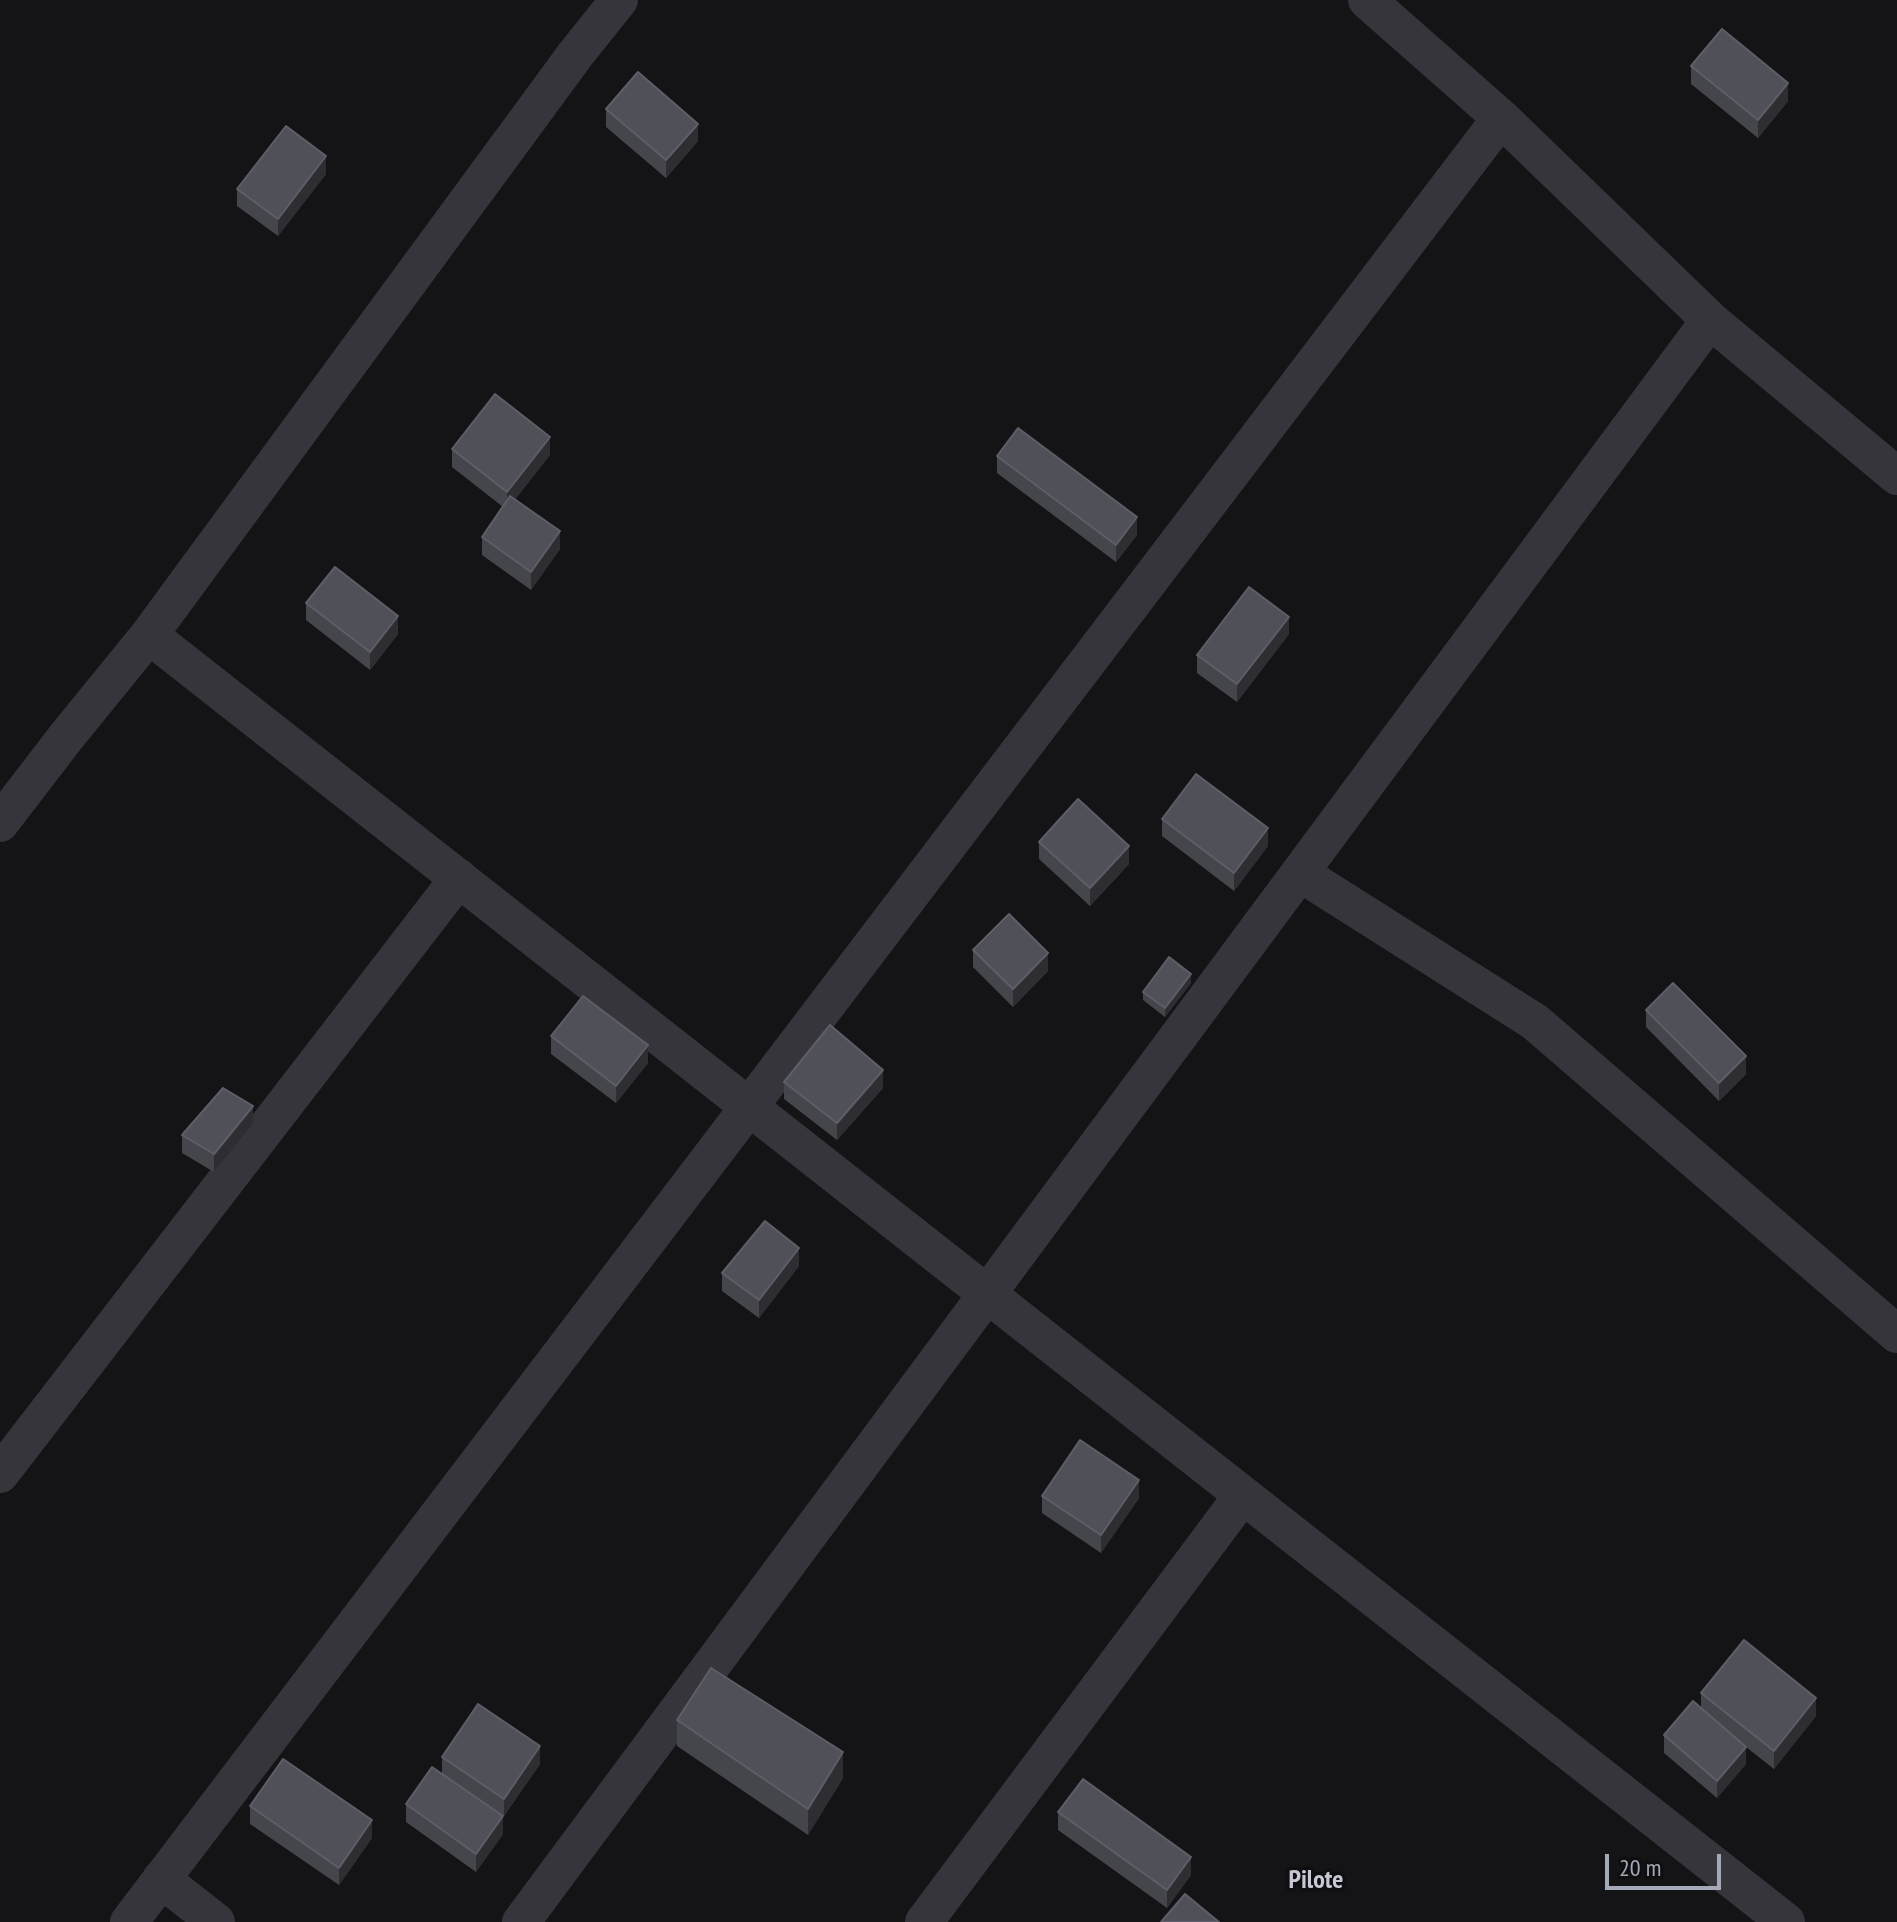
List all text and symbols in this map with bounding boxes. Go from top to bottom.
scale bar [1609,1838,1725,1888]
text: 20 m [1619,1852,1661,1883]
district label: Pilote [1289,1865,1343,1897]

